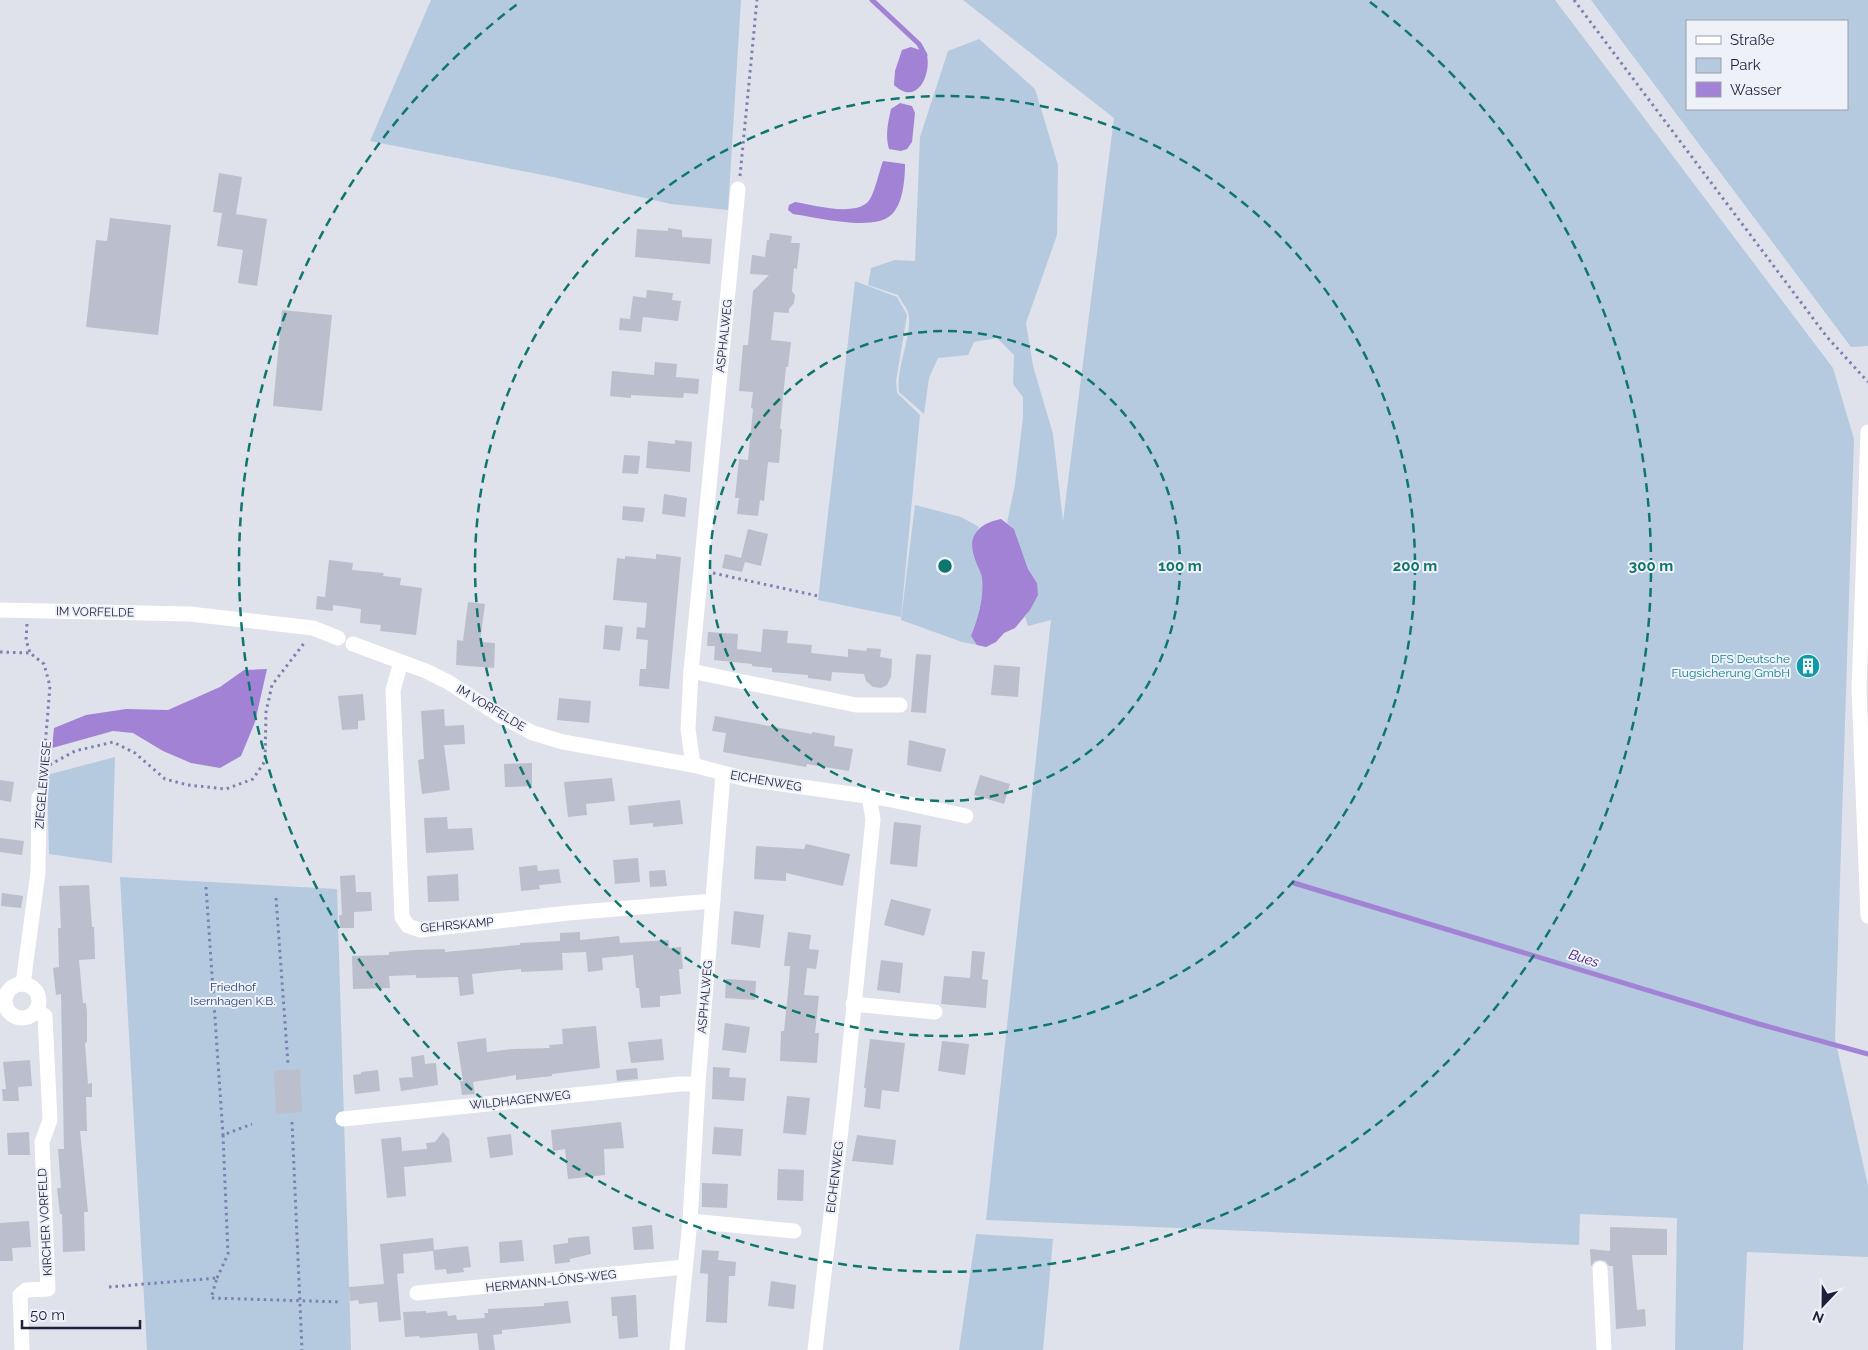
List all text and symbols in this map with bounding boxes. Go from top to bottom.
legend [1686,20,1848,110]
text: Straße [1730,31,1775,49]
text: Park [1730,56,1761,74]
text: Wasser [1730,81,1782,99]
street label: ASPHALWEG [713,299,735,373]
centre of rings [936,557,954,575]
text: 100 m [1158,557,1202,575]
text: 200 m [1393,557,1437,575]
text: 300 m [1629,557,1673,575]
street label: IM VORFELDE [56,604,134,620]
place label: DFS Deutsche Flugsicherung GmbH [1671,652,1790,680]
building icon: DFS Deutsche Flugsicherung GmbH [1795,653,1821,679]
street label: IM VORFELDE [454,682,528,734]
street label: ZIEGELEIWIESE [32,740,54,830]
street label: EICHENWEG [729,768,803,794]
street label: GEHRSKAMP [420,915,495,935]
water label: Bues [1567,946,1602,970]
street label: ASPHALWEG [695,960,715,1034]
park label: Friedhof Isernhagen K.B. [190,980,276,1008]
street label: WILDHAGENWEG [469,1088,571,1112]
street label: EICHENWEG [824,1140,846,1214]
street label: KIRCHER VORFELD [35,1167,55,1276]
street label: HERMANN-LÖNS-WEG [485,1267,617,1295]
north arrow [1798,1280,1848,1330]
scale bar [22,1298,140,1330]
text: 50 m [30,1306,65,1324]
text: N [1810,1308,1826,1326]

